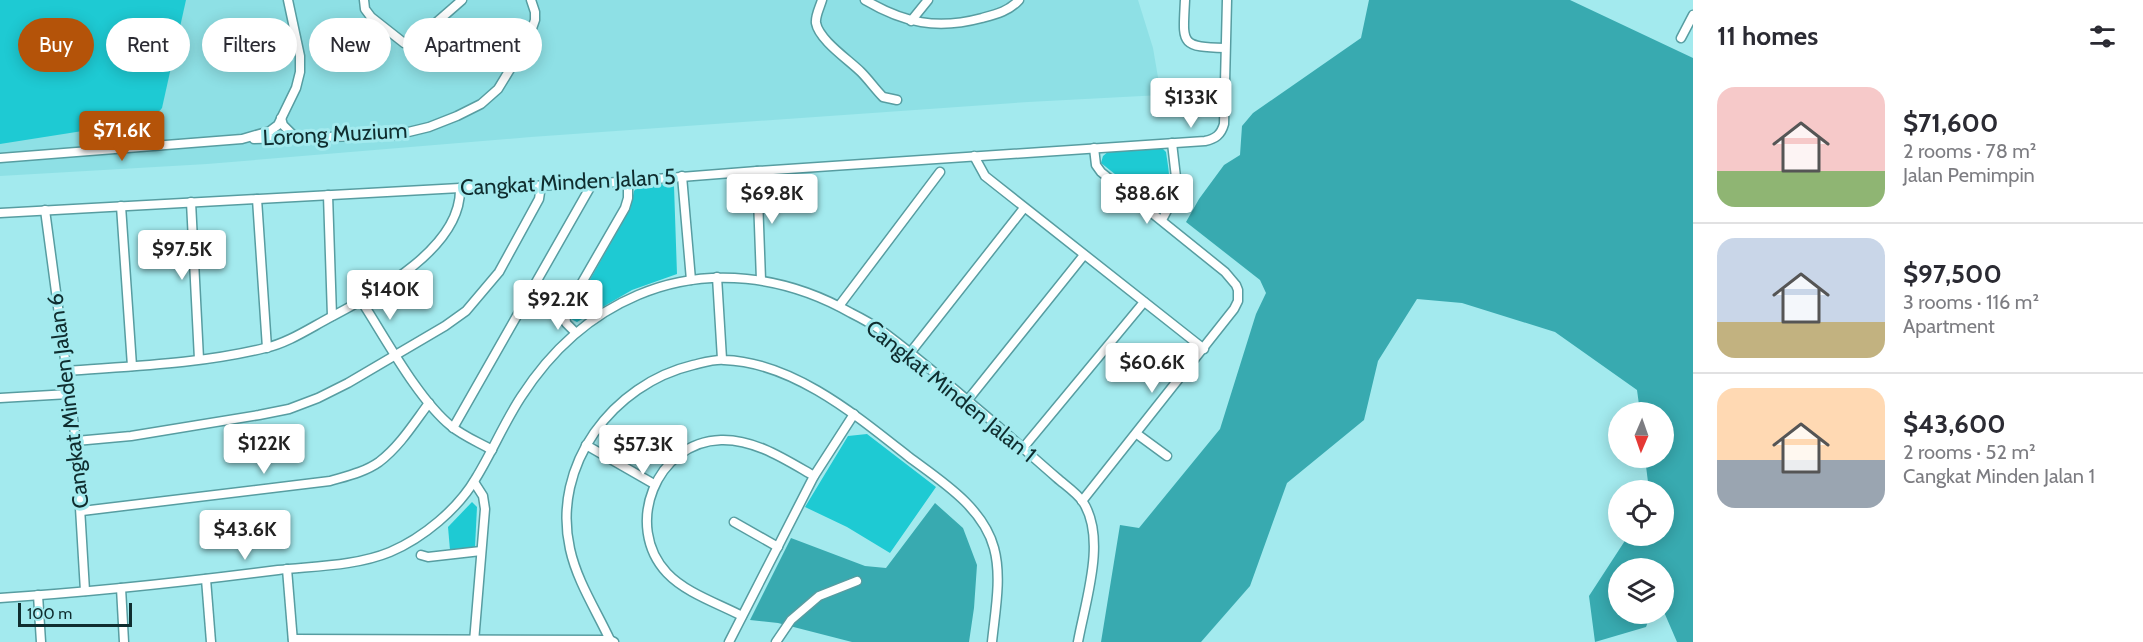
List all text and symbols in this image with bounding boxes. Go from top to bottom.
chip: Buy [18,18,94,72]
chip: Rent [106,18,190,72]
chip: Filters [202,18,297,72]
chip: New [309,18,391,72]
chip: Apartment [403,18,542,72]
text: 11 homes [1717,20,1818,52]
icon: filters [2086,20,2119,53]
pin: $133K [1149,78,1233,129]
text: $133K [1164,85,1218,109]
text: $71,600 [1903,107,1998,139]
pin: $71.6K [73,111,171,162]
icon: home [1765,111,1837,183]
street label: Lorong Muzium [262,117,408,151]
text: $71.6K [93,118,151,142]
text: 2 rooms · 78 m² [1903,139,2036,163]
street label: Cangkat Minden Jalan 5 [459,163,677,201]
text: Jalan Pemimpin [1903,163,2035,187]
pin: $69.8K [723,174,821,225]
pin: $88.6K [1098,174,1196,225]
text: $69.8K [741,181,803,205]
text: $88.6K [1115,181,1179,205]
pin: $97.5K [133,230,231,281]
text: $97.5K [152,237,212,261]
text: $97,500 [1903,258,2002,290]
icon: home [1765,262,1837,334]
pin: $140K [348,270,432,321]
text: $140K [361,277,419,301]
pin: $92.2K [509,280,607,331]
text: $92.2K [528,287,588,311]
text: 3 rooms · 116 m² [1903,290,2039,314]
street label: Cangkat Minden Jalan 6 [41,292,95,510]
street label: Cangkat Minden Jalan 1 [860,314,1042,468]
text: Apartment [1903,314,1995,338]
pin: $60.6K [1103,343,1201,394]
text: $60.6K [1120,350,1184,374]
north arrow [1608,402,1674,468]
map controls [1608,402,1674,624]
text: $43,600 [1903,408,2006,440]
icon: home [1765,412,1837,484]
pin: $122K [222,424,306,475]
pin: $57.3K [594,425,692,476]
text: $122K [238,431,290,455]
text: $57.3K [613,432,673,456]
text: 2 rooms · 52 m² [1903,440,2036,464]
text: Cangkat Minden Jalan 1 [1903,464,2095,488]
button: locate [1608,480,1674,546]
pin: $43.6K [196,510,294,561]
text: $43.6K [213,517,277,541]
button: layers [1608,558,1674,624]
scale bar [18,600,132,628]
text: 100 m [27,604,72,623]

